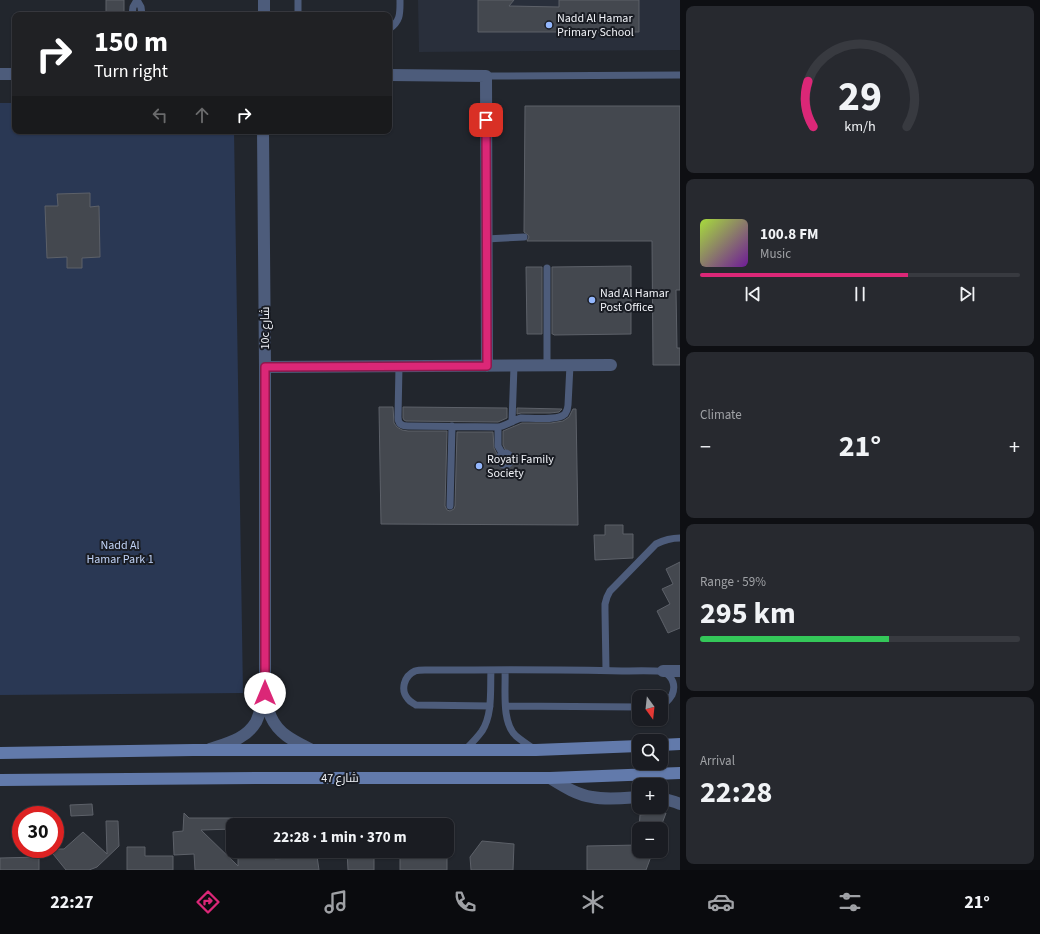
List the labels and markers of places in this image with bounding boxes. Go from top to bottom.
place label: Nadd Al Hamar Primary School [557,10,634,41]
marker: Nadd Al Hamar Primary School [544,20,554,30]
pin [469,103,503,137]
place label: Nad Al Hamar Post Office [600,285,670,316]
marker: Nad Al Hamar Post Office [587,295,597,305]
place label: Royati Family Society [487,451,554,482]
marker: Royati Family Society [474,461,484,471]

